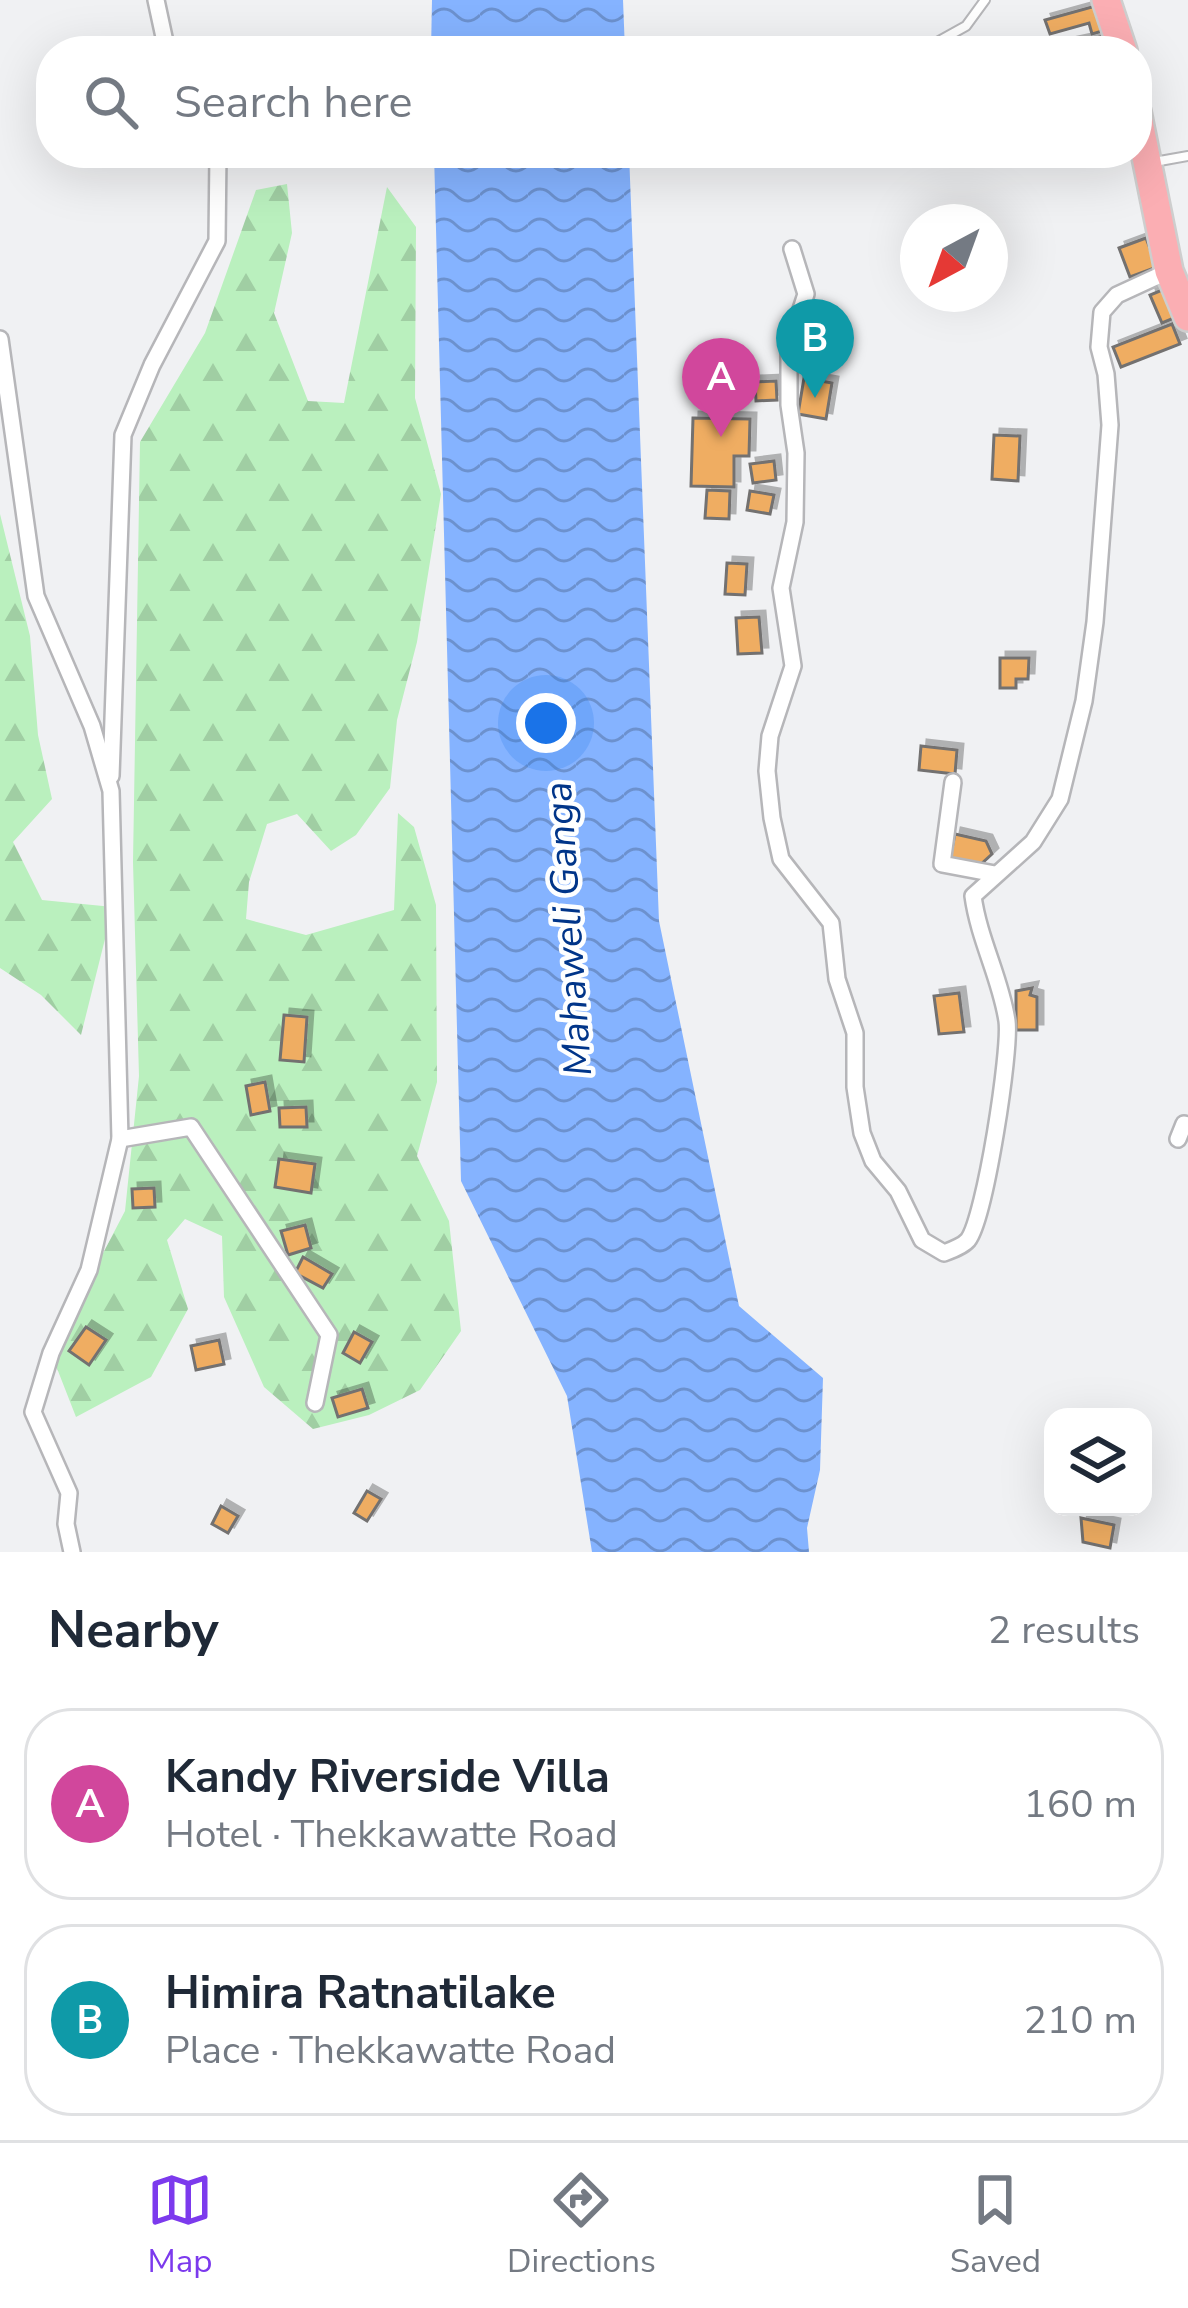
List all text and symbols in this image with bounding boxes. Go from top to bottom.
search box [36,36,1152,168]
icon: search [78,69,144,135]
text: Search here [174,72,413,133]
north arrow [900,204,1008,312]
pin: B [776,299,854,398]
pin: A [682,338,760,437]
your location [516,693,576,753]
water label: Mahaweli Ganga [532,780,605,1078]
map controls [1044,1408,1152,1516]
button: layers [1044,1408,1152,1516]
text: Nearby [48,1595,219,1665]
text: 2 results [988,1604,1140,1657]
text: Kandy Riverside Villa [165,1747,610,1808]
text: A [75,1778,105,1831]
text: 160 m [1023,1778,1137,1831]
text: Hotel · Thekkawatte Road [165,1808,618,1861]
text: Himira Ratnatilake [165,1963,556,2024]
text: B [77,1994,103,2047]
text: 210 m [1023,1994,1137,2047]
text: Place · Thekkawatte Road [165,2024,616,2077]
tab: Map [147,2167,213,2284]
tab: Directions [507,2167,656,2284]
tab: Saved [950,2167,1041,2284]

